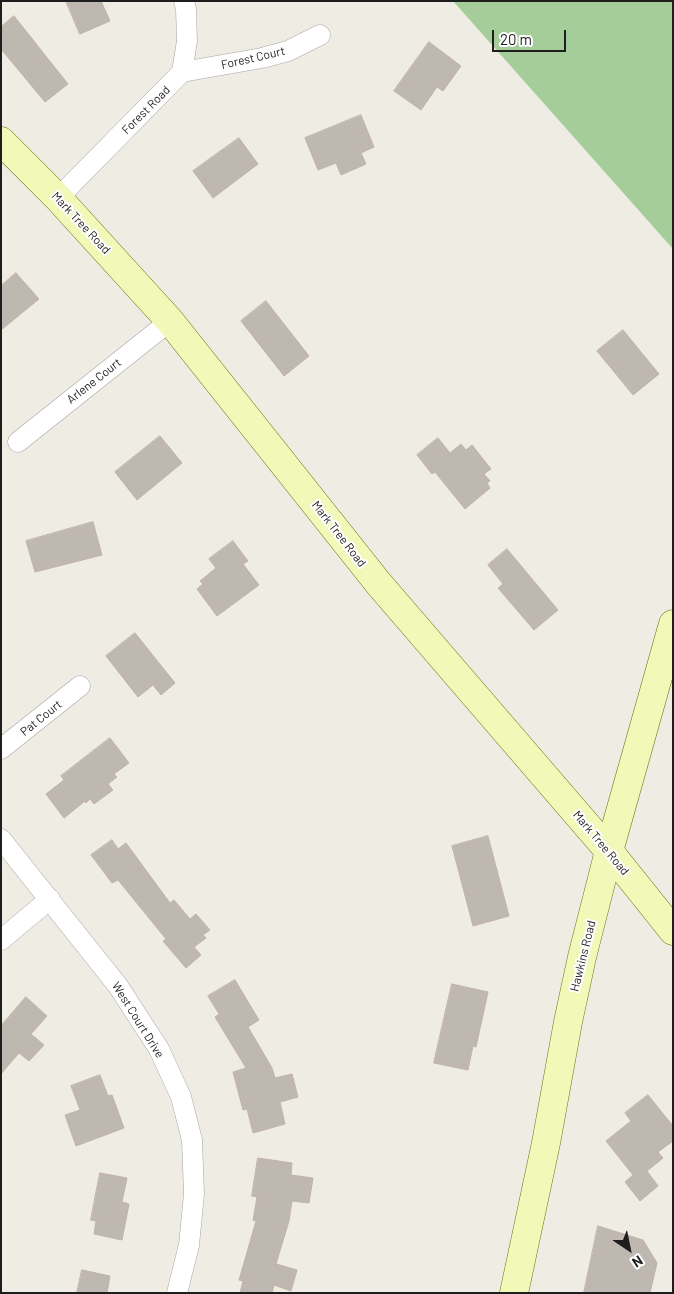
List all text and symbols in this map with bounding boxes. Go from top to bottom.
scale bar [494,20,568,52]
text: 20 m [500,30,532,48]
street label: Forest Court [220,44,286,72]
street label: Forest Road [119,83,173,137]
street label: Mark Tree Road [49,189,113,257]
street label: Arlene Court [64,355,124,407]
street label: Mark Tree Road [309,498,369,570]
street label: Pat Court [17,697,65,739]
street label: Mark Tree Road [570,808,632,878]
street label: Hawkins Road [567,919,599,993]
street label: West Court Drive [109,979,167,1061]
north arrow [604,1224,654,1274]
text: N [629,1252,646,1272]

